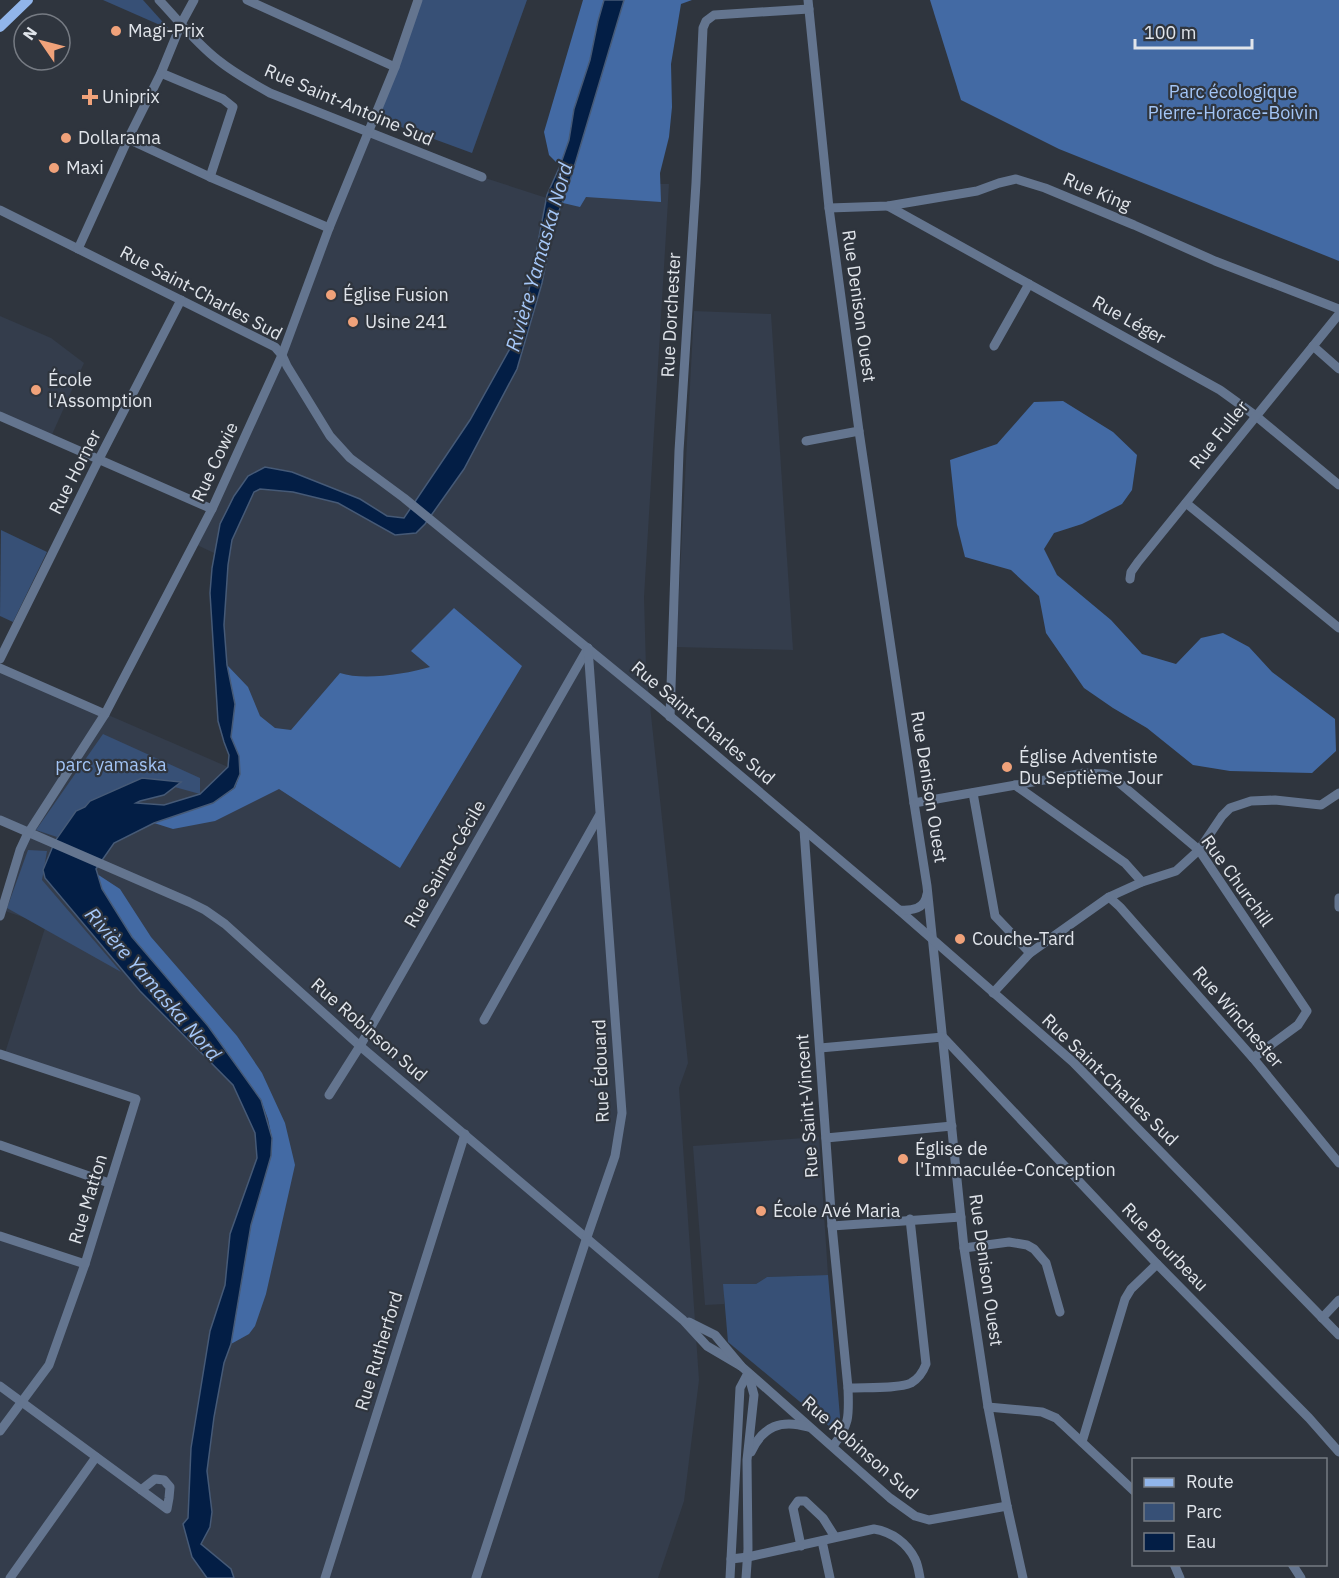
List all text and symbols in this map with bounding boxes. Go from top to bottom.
north arrow [12,12,72,72]
scale bar [1135,12,1252,50]
place label: Magi-Prix [128,19,204,42]
text: 100 m [1144,21,1196,44]
text: N [18,23,41,44]
marker: Magi-Prix [109,24,123,38]
street label: Rue Saint-Antoine Sud [261,58,437,151]
park label: Parc écologique Pierre-Horace-Boivin [1148,80,1318,124]
place label: Uniprix [102,85,160,108]
marker: Uniprix [83,90,97,104]
place label: Dollarama [78,126,161,149]
marker: Dollarama [59,131,73,145]
place label: Maxi [66,156,104,179]
water label: Rivière Yamaska Nord [499,159,578,354]
marker: Maxi [47,161,61,175]
street label: Rue King [1060,167,1135,216]
street label: Rue Denison Ouest [837,228,882,384]
street label: Rue Saint-Charles Sud [116,240,286,345]
street label: Rue Dorchester [656,252,685,378]
place label: Église Fusion [343,283,449,306]
marker: Église Fusion [324,288,338,302]
street label: Rue Léger [1088,290,1170,349]
place label: Usine 241 [365,310,447,333]
marker: Usine 241 [346,315,360,329]
place label: École l'Assomption [48,368,153,412]
marker: École l'Assomption [29,383,43,397]
street label: Rue Fuller [1184,395,1254,474]
street label: Rue Cowie [186,418,243,505]
street label: Rue Horner [43,425,106,518]
street label: Rue Saint-Charles Sud [627,656,780,789]
street label: Rue Denison Ouest [906,709,953,865]
place label: Église Adventiste Du Septième Jour [1019,745,1163,789]
park label: parc yamaska [55,753,167,776]
marker: Église Adventiste Du Septième Jour [1000,760,1014,774]
street label: Rue Sainte-Cécile [399,796,491,932]
street label: Rue Churchill [1197,830,1278,931]
water label: Rivière Yamaska Nord [79,901,228,1066]
place label: Couche-Tard [972,927,1075,950]
marker: Couche-Tard [953,932,967,946]
street label: Rue Winchester [1188,961,1289,1073]
street label: Rue Robinson Sud [306,973,432,1086]
street label: Rue Saint-Charles Sud [1037,1009,1183,1151]
street label: Rue Édouard [587,1019,614,1123]
street label: Rue Saint-Vincent [790,1033,823,1179]
place label: Église de l'Immaculée-Conception [915,1137,1116,1181]
street label: Rue Matton [63,1151,112,1247]
marker: Église de l'Immaculée-Conception [896,1152,910,1166]
street label: Rue Denison Ouest [964,1192,1009,1348]
street label: Rue Bourbeau [1117,1197,1213,1296]
place label: École Avé Maria [773,1199,901,1222]
marker: École Avé Maria [754,1204,768,1218]
street label: Rue Rutherford [349,1288,408,1413]
street label: Rue Robinson Sud [797,1391,923,1504]
legend [1132,1458,1327,1566]
text: Route [1186,1470,1234,1493]
text: Parc [1186,1500,1222,1523]
text: Eau [1186,1530,1216,1553]

